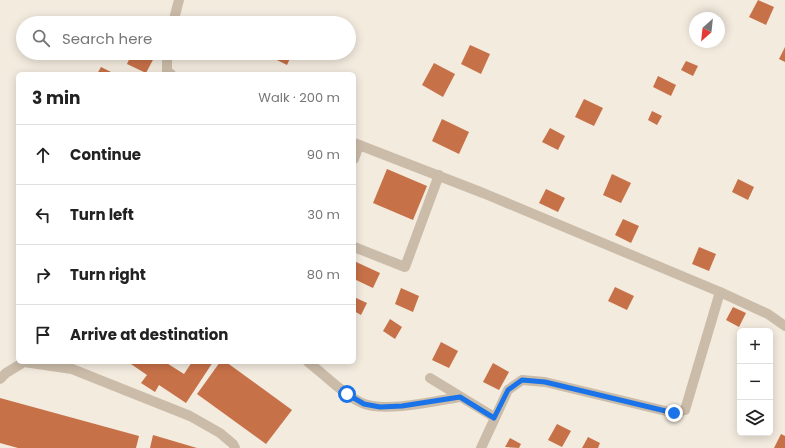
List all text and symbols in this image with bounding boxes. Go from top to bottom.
north arrow [689,12,725,48]
search box [16,16,356,60]
icon: search [30,27,52,49]
text: Search here [62,28,152,49]
text: 3 min [32,86,80,110]
text: Walk · 200 m [258,88,340,107]
icon: ahead [32,144,54,166]
text: Continue [70,144,141,165]
text: 90 m [307,145,340,164]
icon: left [32,204,54,226]
text: Turn left [70,204,134,225]
text: 30 m [307,205,340,224]
icon: right [32,264,54,286]
text: Turn right [70,264,146,285]
text: 80 m [307,265,340,284]
icon: arrive [32,324,54,346]
text: Arrive at destination [70,324,228,345]
map controls [737,328,773,436]
button: + [737,328,773,364]
button: − [737,364,773,400]
route start [338,385,356,403]
button: layers [737,400,773,436]
route end [665,404,683,422]

